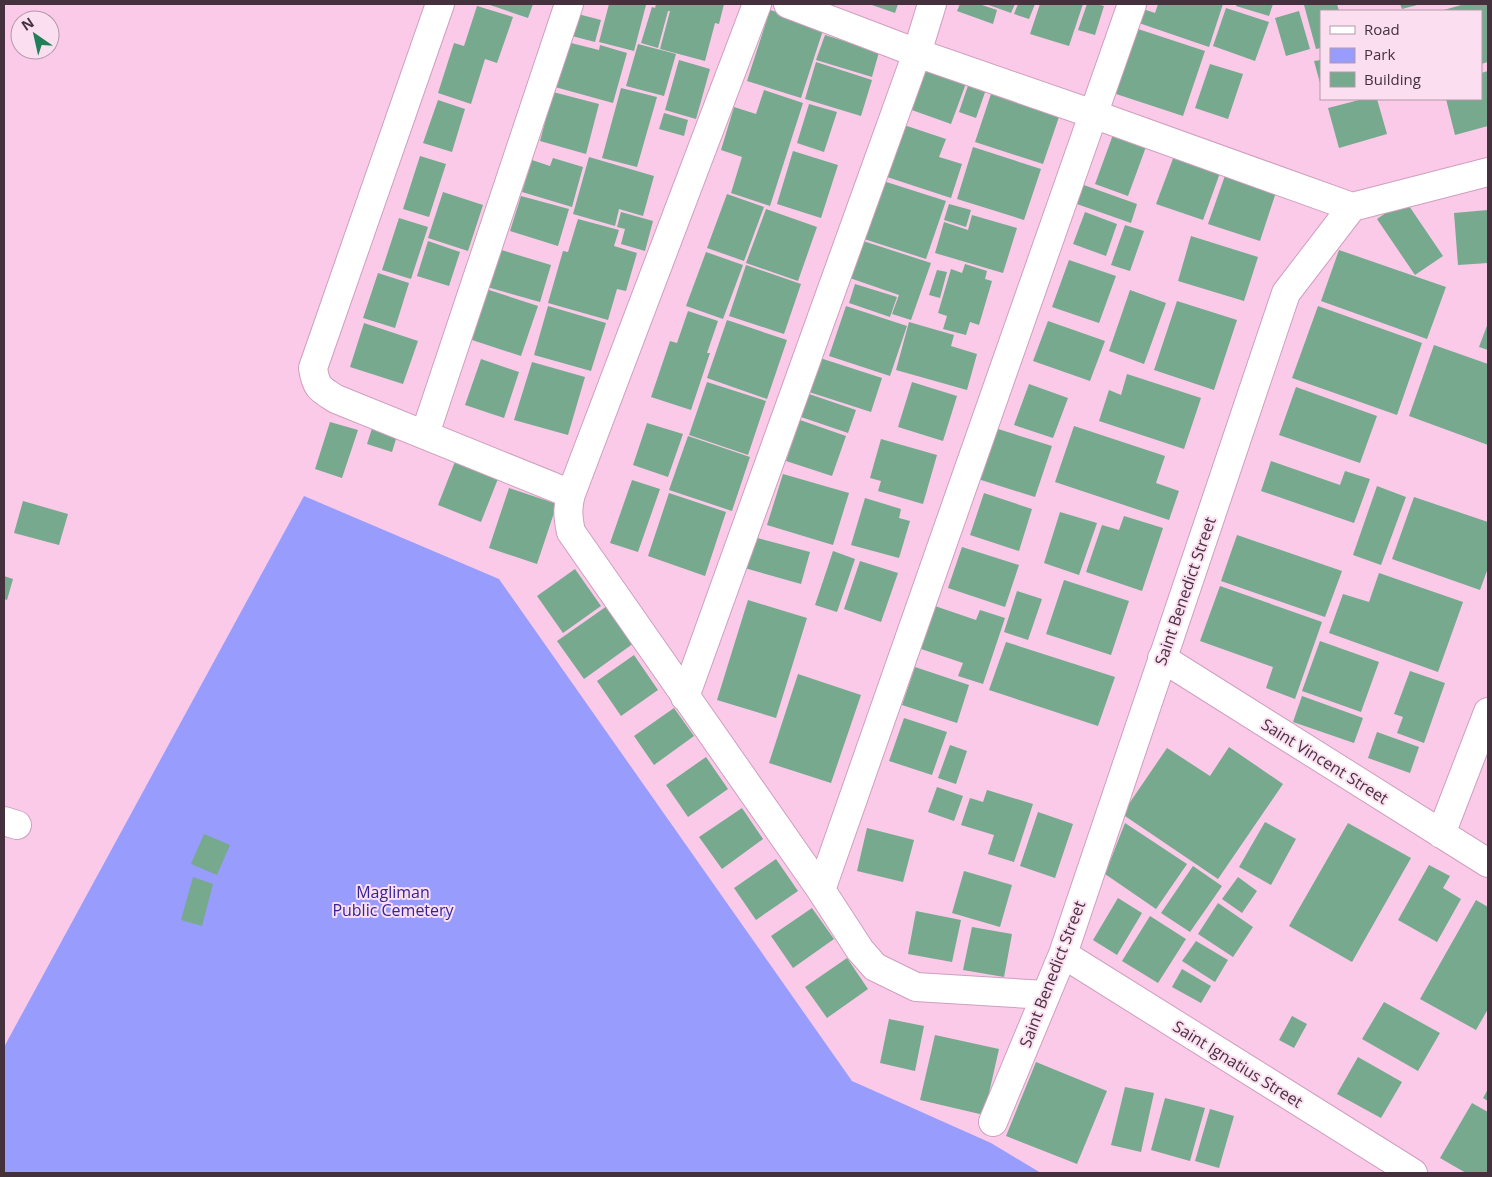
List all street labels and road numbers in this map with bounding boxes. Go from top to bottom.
street label: Saint Benedict Street [1149,514,1221,668]
street label: Saint Vincent Street [1257,713,1393,809]
street label: Saint Benedict Street [1014,897,1090,1051]
street label: Saint Ignatius Street [1169,1015,1307,1113]

